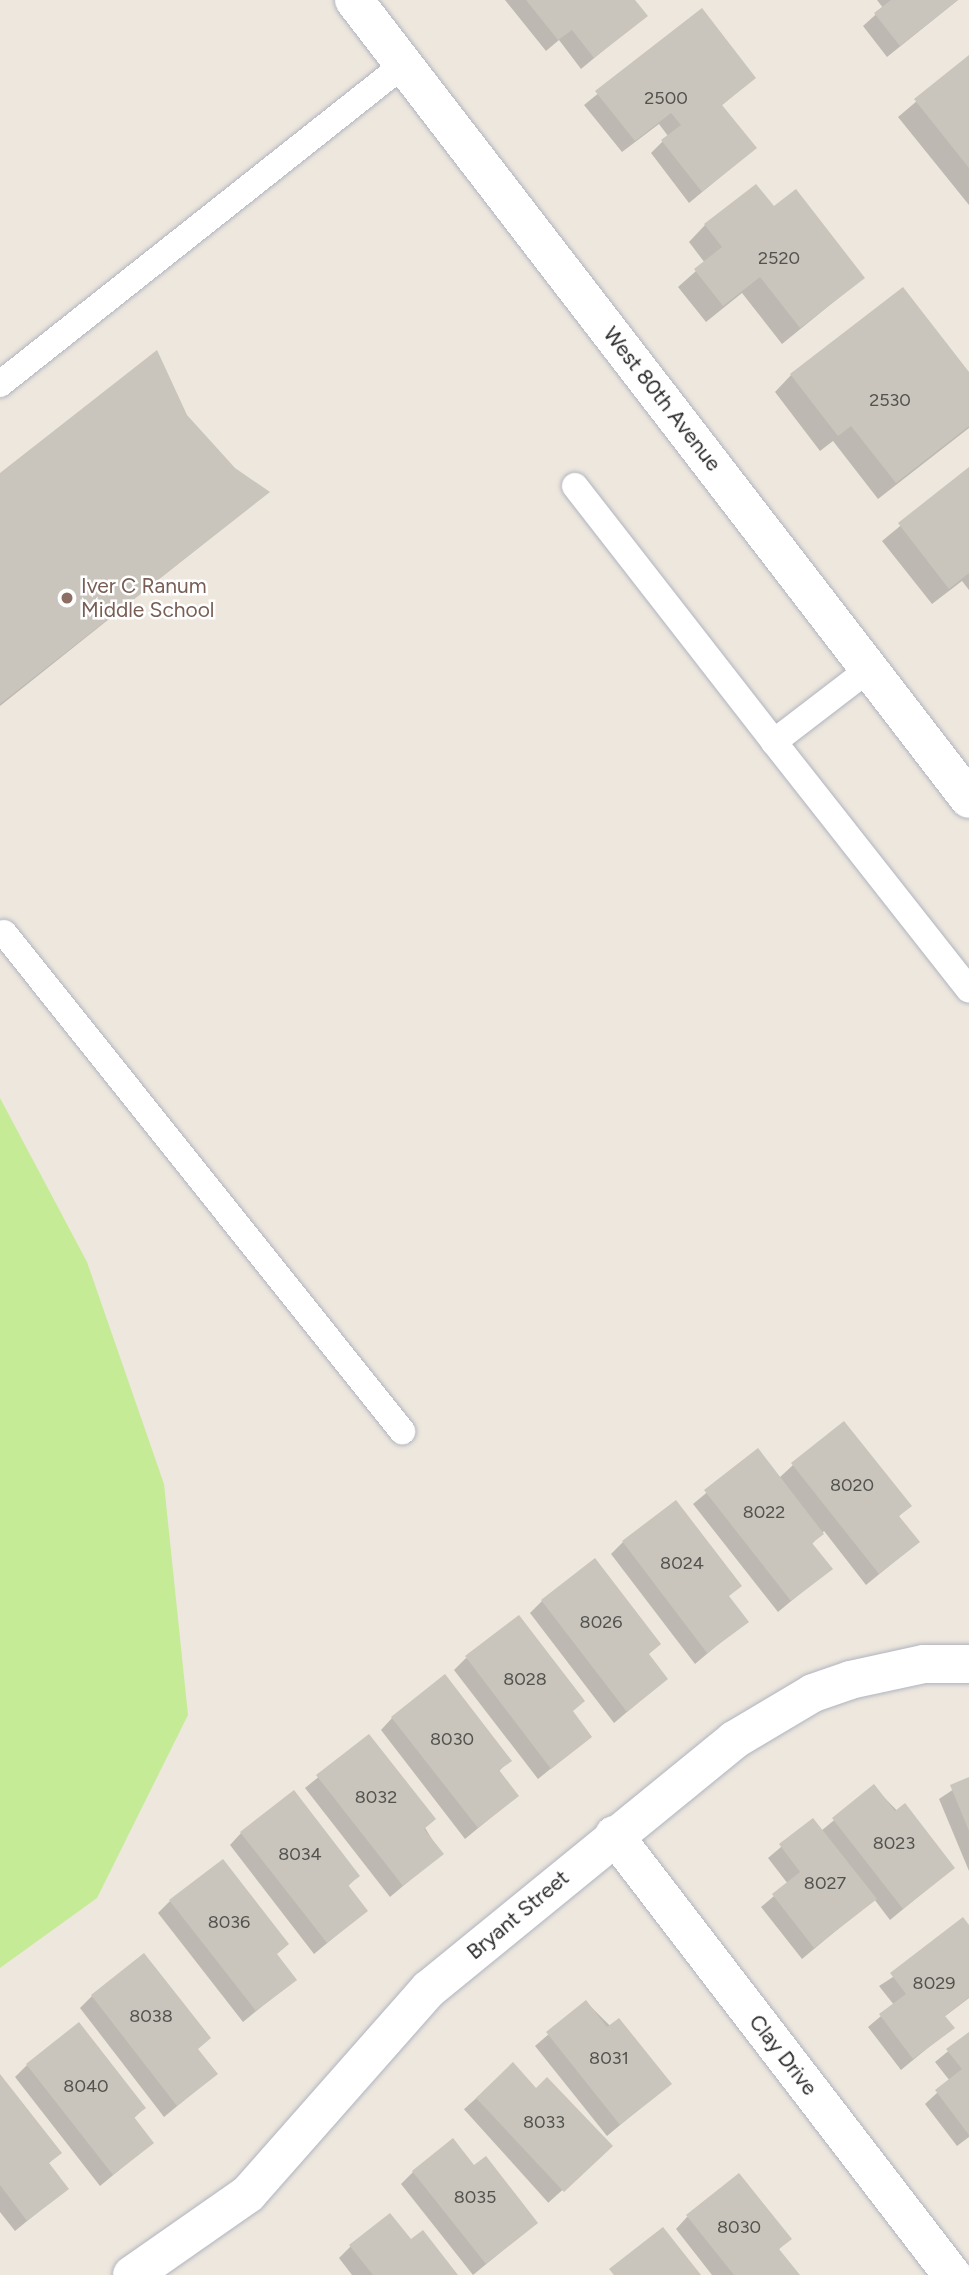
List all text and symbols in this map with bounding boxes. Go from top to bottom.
house number: 2500 [644,87,688,109]
house number: 2520 [758,247,800,269]
street label: West 80th Avenue [598,322,726,476]
house number: 2530 [869,389,911,411]
place label: Iver C Ranum Middle School [81,573,214,623]
marker: Iver C Ranum Middle School [59,590,75,606]
house number: 8020 [830,1474,874,1496]
house number: 8022 [743,1501,785,1523]
house number: 8024 [660,1552,704,1574]
house number: 8026 [580,1611,622,1633]
house number: 8028 [503,1668,547,1690]
house number: 8030 [430,1728,474,1750]
house number: 8032 [355,1786,397,1808]
house number: 8023 [873,1832,915,1854]
house number: 8034 [278,1843,322,1865]
street label: Bryant Street [462,1865,574,1965]
house number: 8027 [804,1872,846,1894]
house number: 8036 [208,1911,250,1933]
house number: 8029 [913,1972,955,1994]
house number: 8038 [129,2005,173,2027]
street label: Clay Drive [744,2010,822,2100]
house number: 8031 [589,2047,629,2069]
house number: 8040 [63,2075,109,2097]
house number: 8033 [523,2111,565,2133]
house number: 8035 [454,2186,496,2208]
house number: 8030 [717,2216,761,2238]

